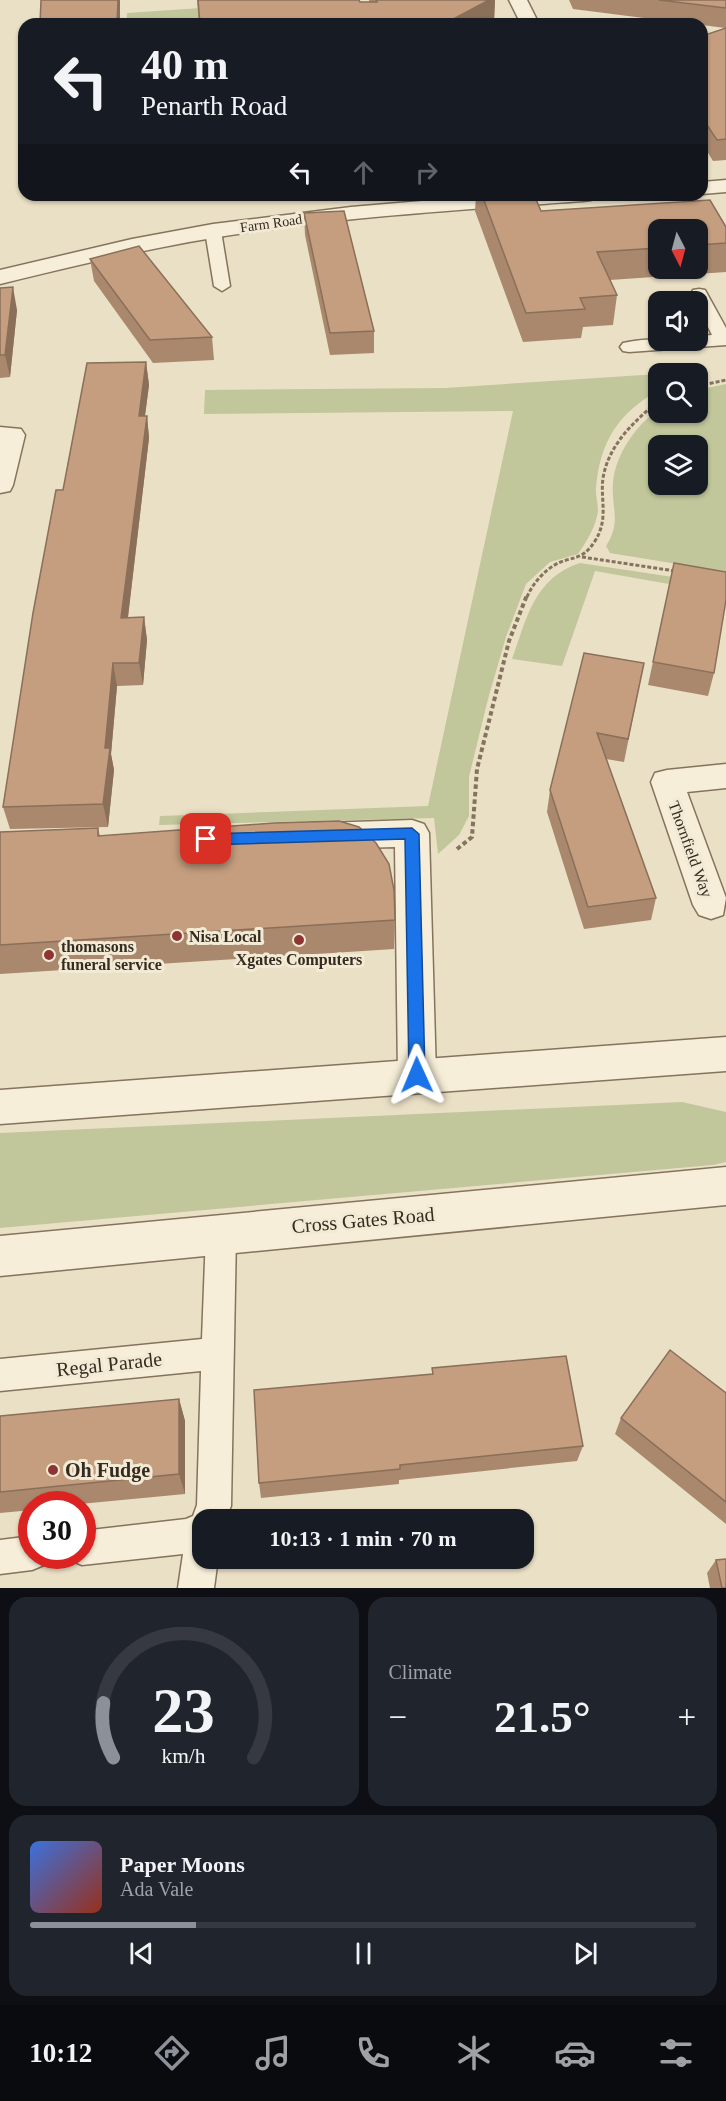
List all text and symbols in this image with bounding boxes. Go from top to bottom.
icon: left [42,42,120,120]
text: 40 m [141,42,229,88]
text: Penarth Road [141,91,287,121]
icon: left [284,156,317,189]
icon: ahead [347,156,380,189]
icon: right [410,156,443,189]
street label: Farm Road [239,212,303,235]
north arrow [648,219,708,279]
map controls [648,219,708,495]
button: sound [648,291,708,351]
button: search [648,363,708,423]
button: layers [648,435,708,495]
street label: Thornfield Way [664,799,716,900]
pin [180,813,231,864]
icon: arrive [189,822,222,855]
place label: Nisa Local [189,928,262,945]
marker: Nisa Local [170,929,184,943]
marker: Xgates Computers [292,933,306,947]
place label: thomasons funeral service [61,938,162,973]
marker: thomasons funeral service [42,948,56,962]
place label: Xgates Computers [236,951,362,969]
position arrow [385,1043,449,1107]
street label: Cross Gates Road [291,1203,435,1237]
street label: Regal Parade [55,1348,163,1381]
place label: Oh Fudge [65,1459,150,1482]
marker: Oh Fudge [46,1463,60,1477]
speed limit sign: 30 [18,1491,96,1569]
text: 10:13 · 1 min · 70 m [270,1526,457,1551]
text: Climate [389,1661,452,1683]
text: 23 [153,1676,215,1745]
text: 21.5° [494,1692,591,1742]
text: − [389,1699,407,1735]
text: + [677,1699,696,1735]
text: km/h [162,1745,206,1769]
text: Paper Moons [120,1852,245,1877]
text: Ada Vale [120,1878,194,1900]
icon: previous [125,1937,158,1970]
icon: pause [347,1937,380,1970]
icon: next [569,1937,602,1970]
icon: directions [151,2032,193,2074]
icon: music [252,2032,294,2074]
icon: phone [352,2032,394,2074]
icon: climate [453,2032,495,2074]
icon: car [554,2032,596,2074]
icon: filters [655,2032,697,2074]
text: 10:12 [29,2038,92,2068]

